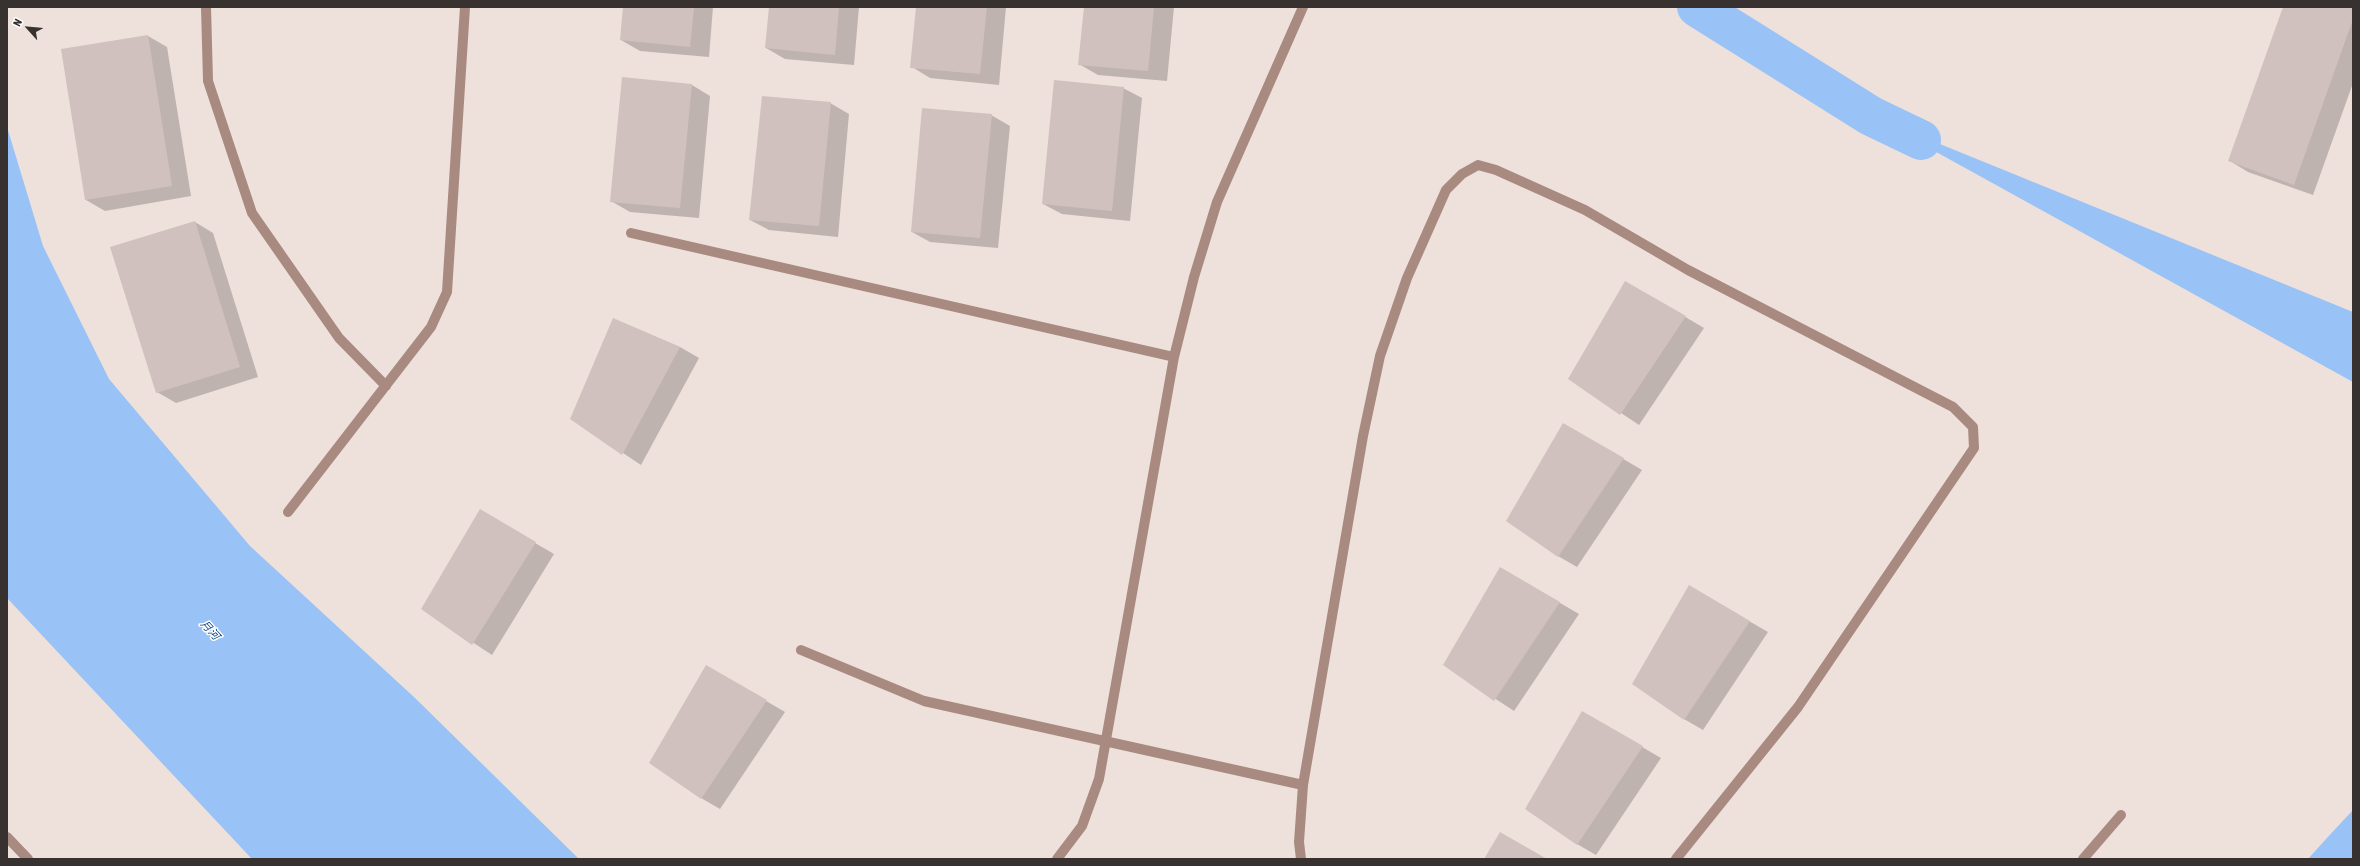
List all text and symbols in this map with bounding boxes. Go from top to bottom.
north arrow [8,8,48,48]
text: N [10,17,24,28]
water label: 月河 [198,617,222,643]

